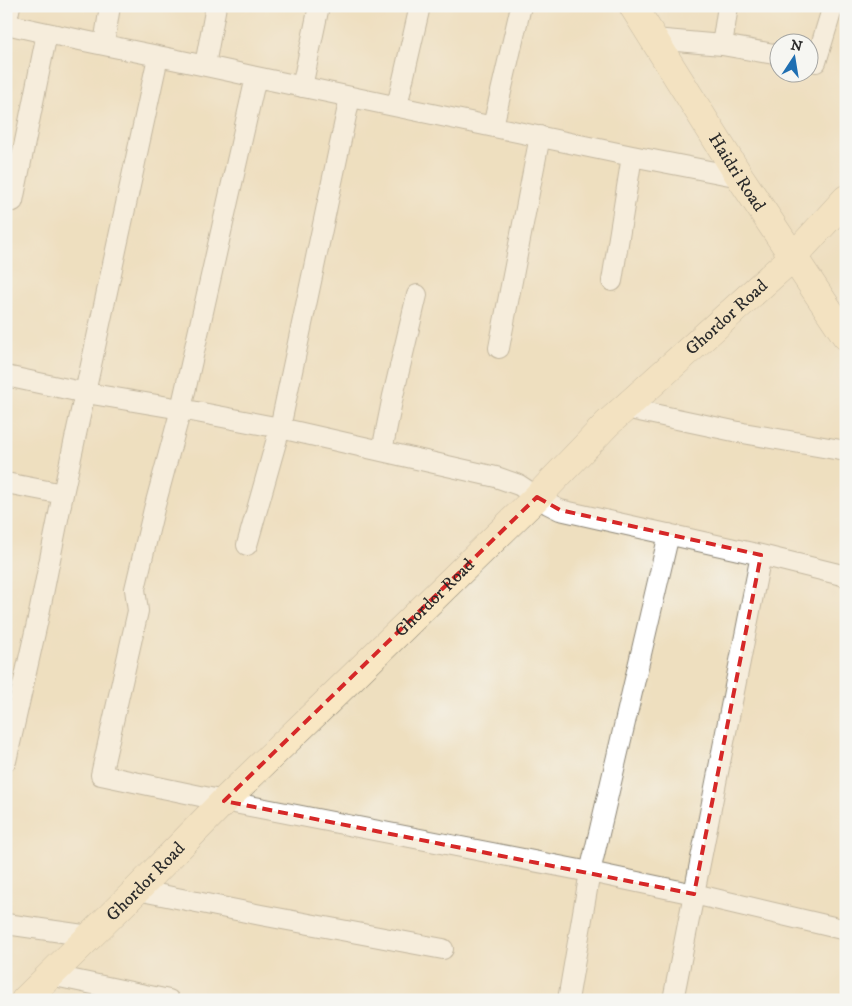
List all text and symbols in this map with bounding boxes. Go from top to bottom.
north arrow [770,32,820,82]
text: N [789,36,804,56]
street label: Haidri Road [703,129,770,216]
street label: Ghordor Road [681,275,772,360]
street label: Ghordor Road [390,554,479,642]
street label: Ghordor Road [102,838,190,926]

